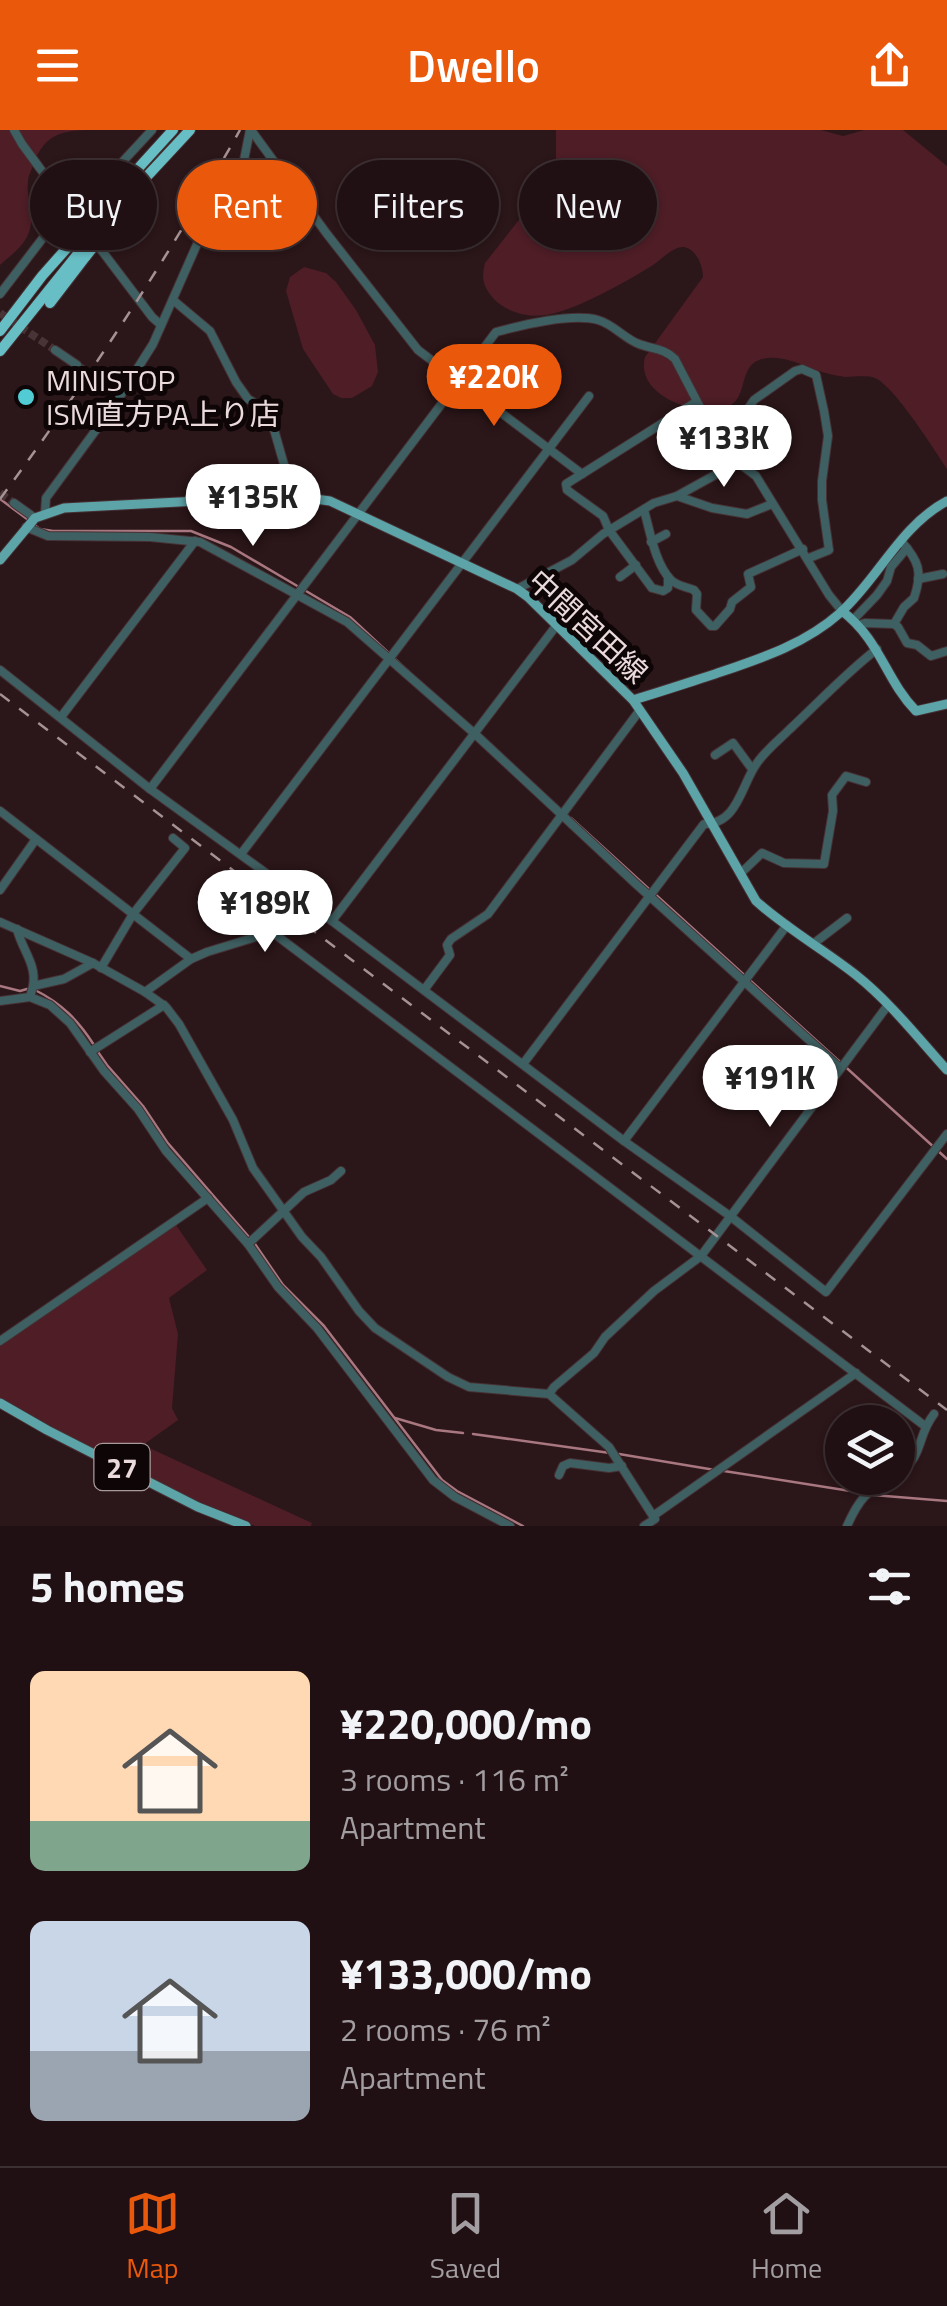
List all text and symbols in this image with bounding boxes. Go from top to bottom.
text: Dwello [407,31,540,99]
icon: menu [30,38,85,93]
icon: share [862,38,917,93]
chip: Buy [30,160,157,250]
chip: Rent [177,160,317,250]
chip: Filters [337,160,499,250]
chip: New [519,160,657,250]
pin: ¥220K [424,344,564,429]
text: ¥220K [449,352,539,400]
place label: MINISTOP ISM直方PA上り店 [46,357,280,437]
marker: MINISTOP ISM直方PA上り店 [15,386,37,408]
pin: ¥133K [654,405,794,490]
text: ¥133K [679,413,769,461]
pin: ¥135K [183,464,323,549]
text: ¥135K [208,472,298,520]
street label: 中間宮田線 [517,558,659,694]
pin: ¥189K [195,870,335,955]
text: ¥189K [220,878,310,926]
pin: ¥191K [700,1045,840,1130]
text: ¥191K [725,1053,815,1101]
map controls [825,1405,915,1495]
button: layers [825,1405,915,1495]
road number: 27 [94,1444,150,1490]
text: 5 homes [30,1554,185,1618]
icon: filters [862,1559,917,1614]
text: ¥220,000/mo [340,1691,592,1755]
icon: home [110,1711,230,1831]
text: 3 rooms · 116 m² [340,1755,569,1803]
text: Apartment [340,1803,486,1851]
text: ¥133,000/mo [340,1941,592,2005]
icon: home [110,1961,230,2081]
text: 2 rooms · 76 m² [340,2005,551,2053]
text: Apartment [340,2053,486,2101]
tab: Map [125,2186,180,2289]
tab: Saved [430,2186,501,2289]
tab: Home [751,2186,822,2289]

